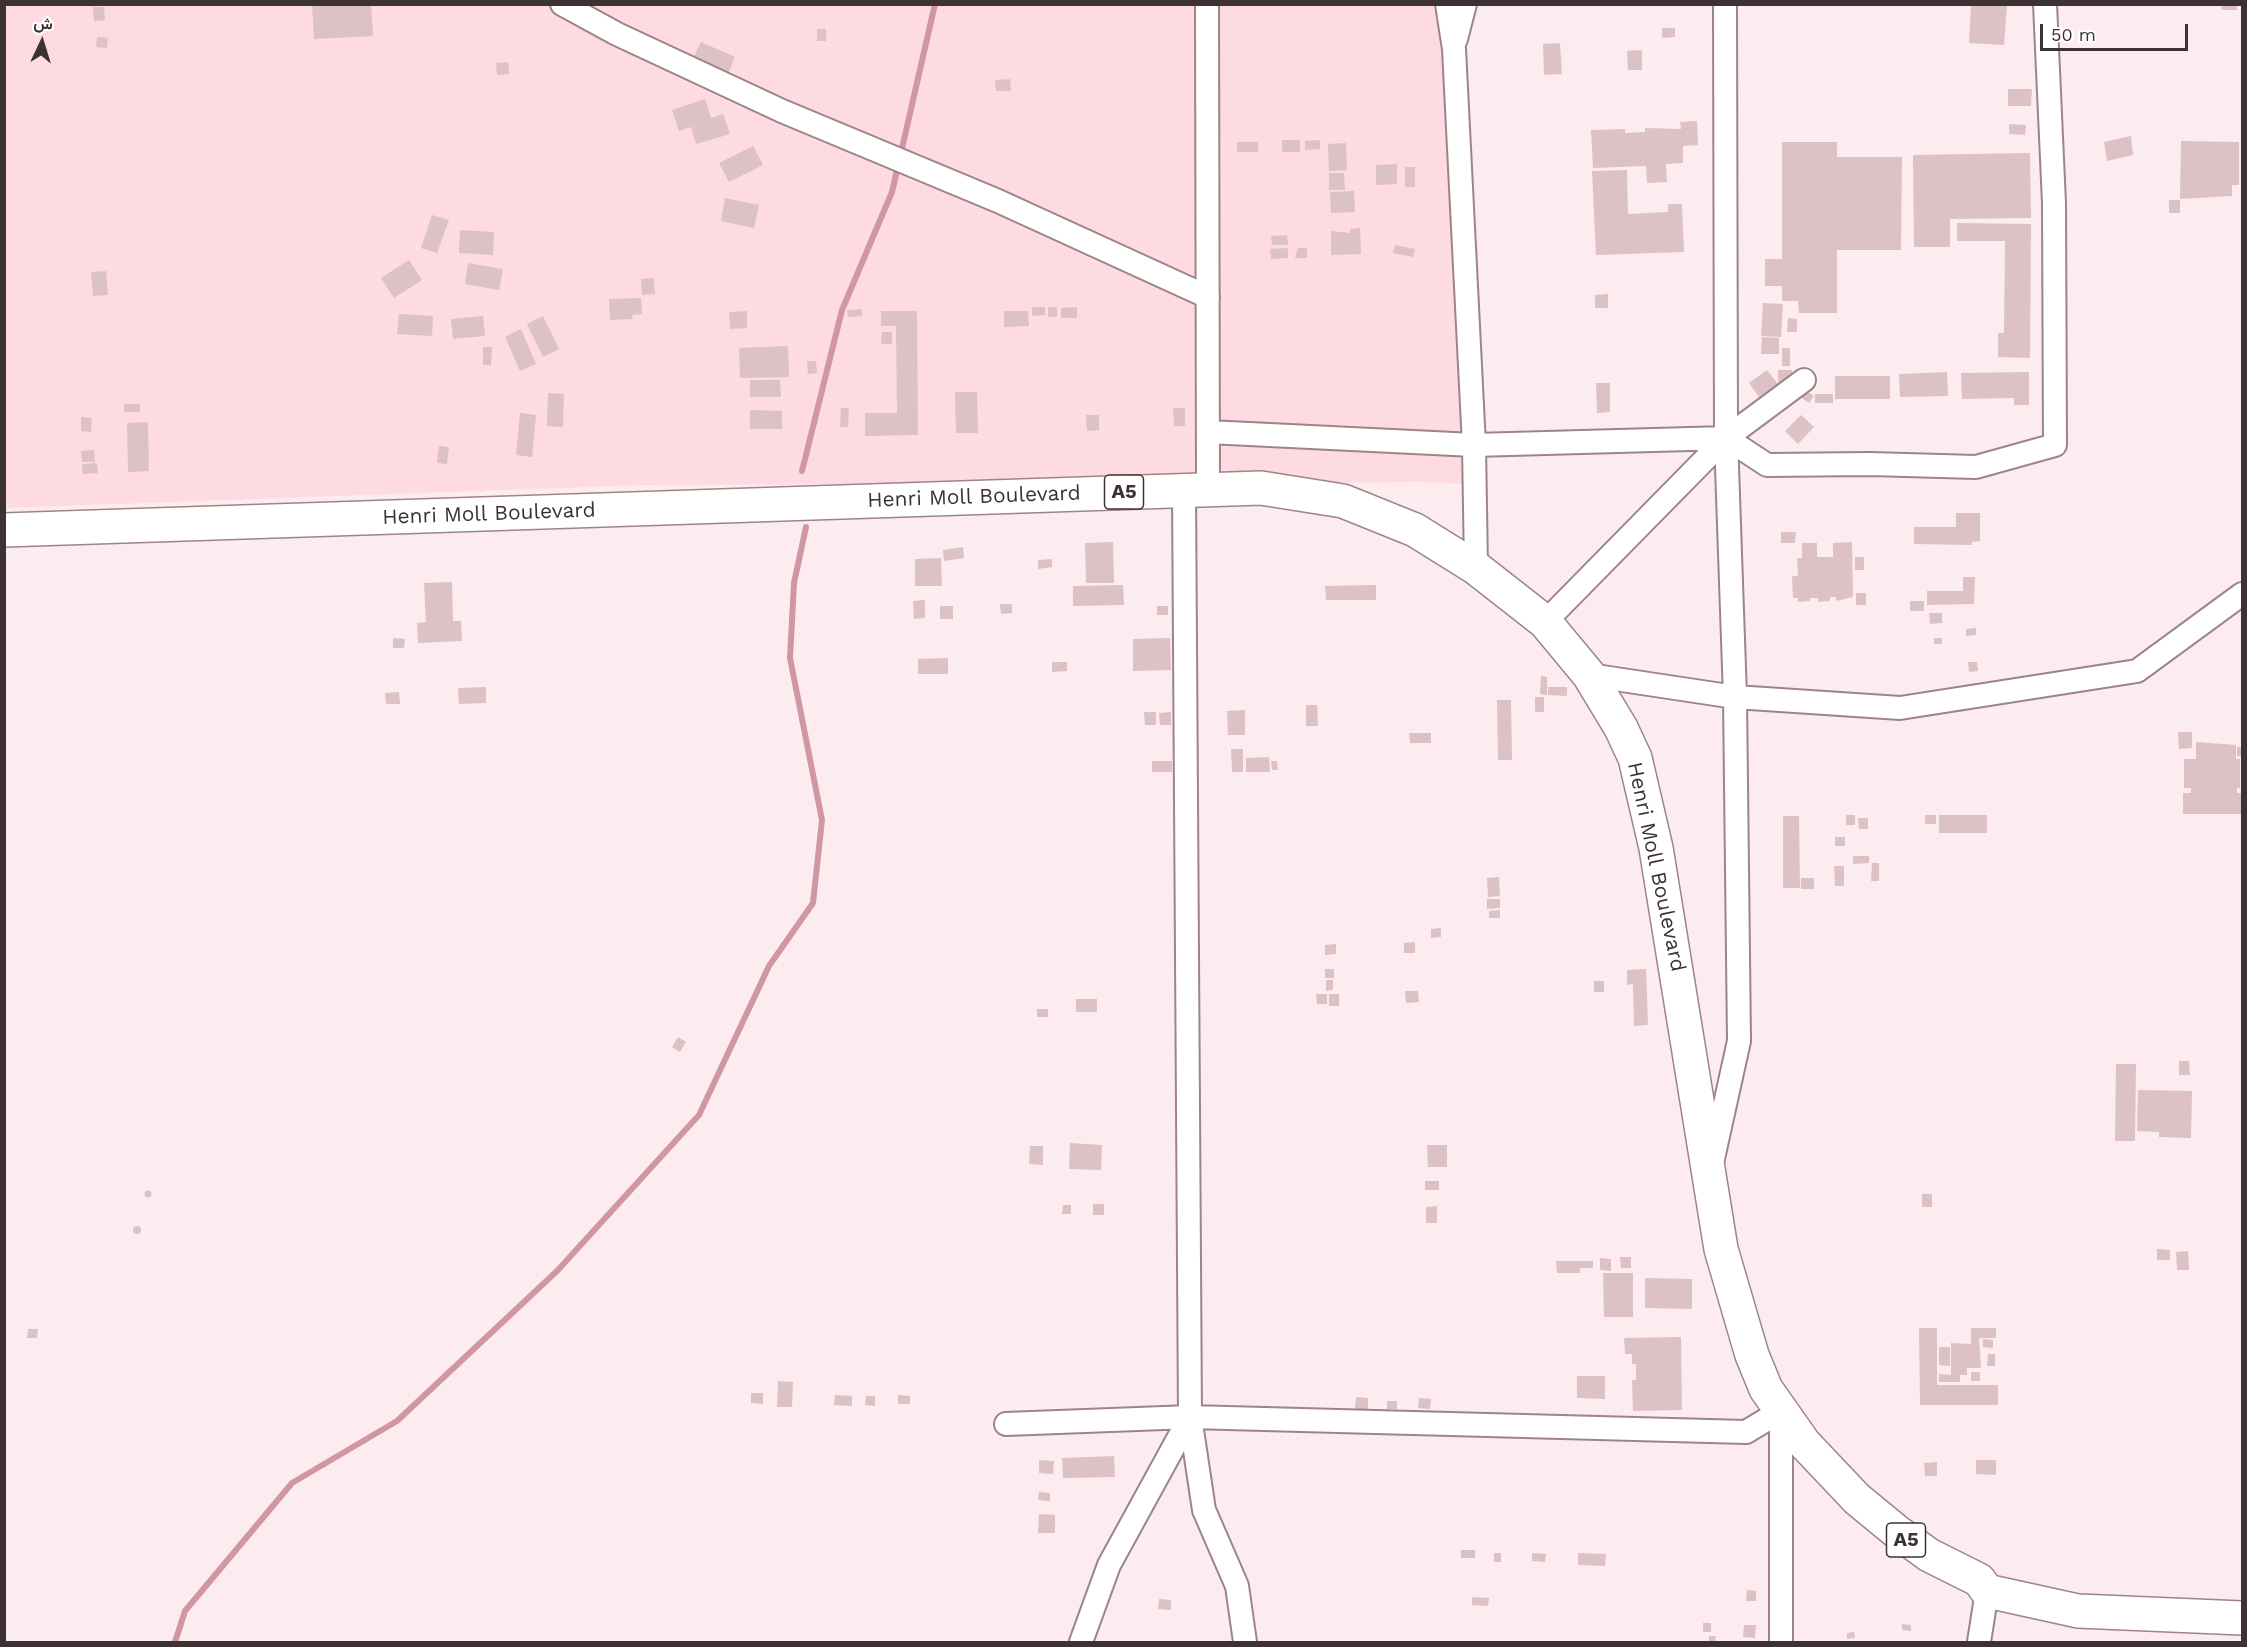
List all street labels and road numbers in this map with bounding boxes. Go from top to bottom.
road number: A5 [1104,475,1144,509]
street label: Henri Moll Boulevard [867,481,1081,513]
street label: Henri Moll Boulevard [382,498,596,530]
street label: Henri Moll Boulevard [1621,760,1691,974]
road number: A5 [1886,1523,1926,1557]

